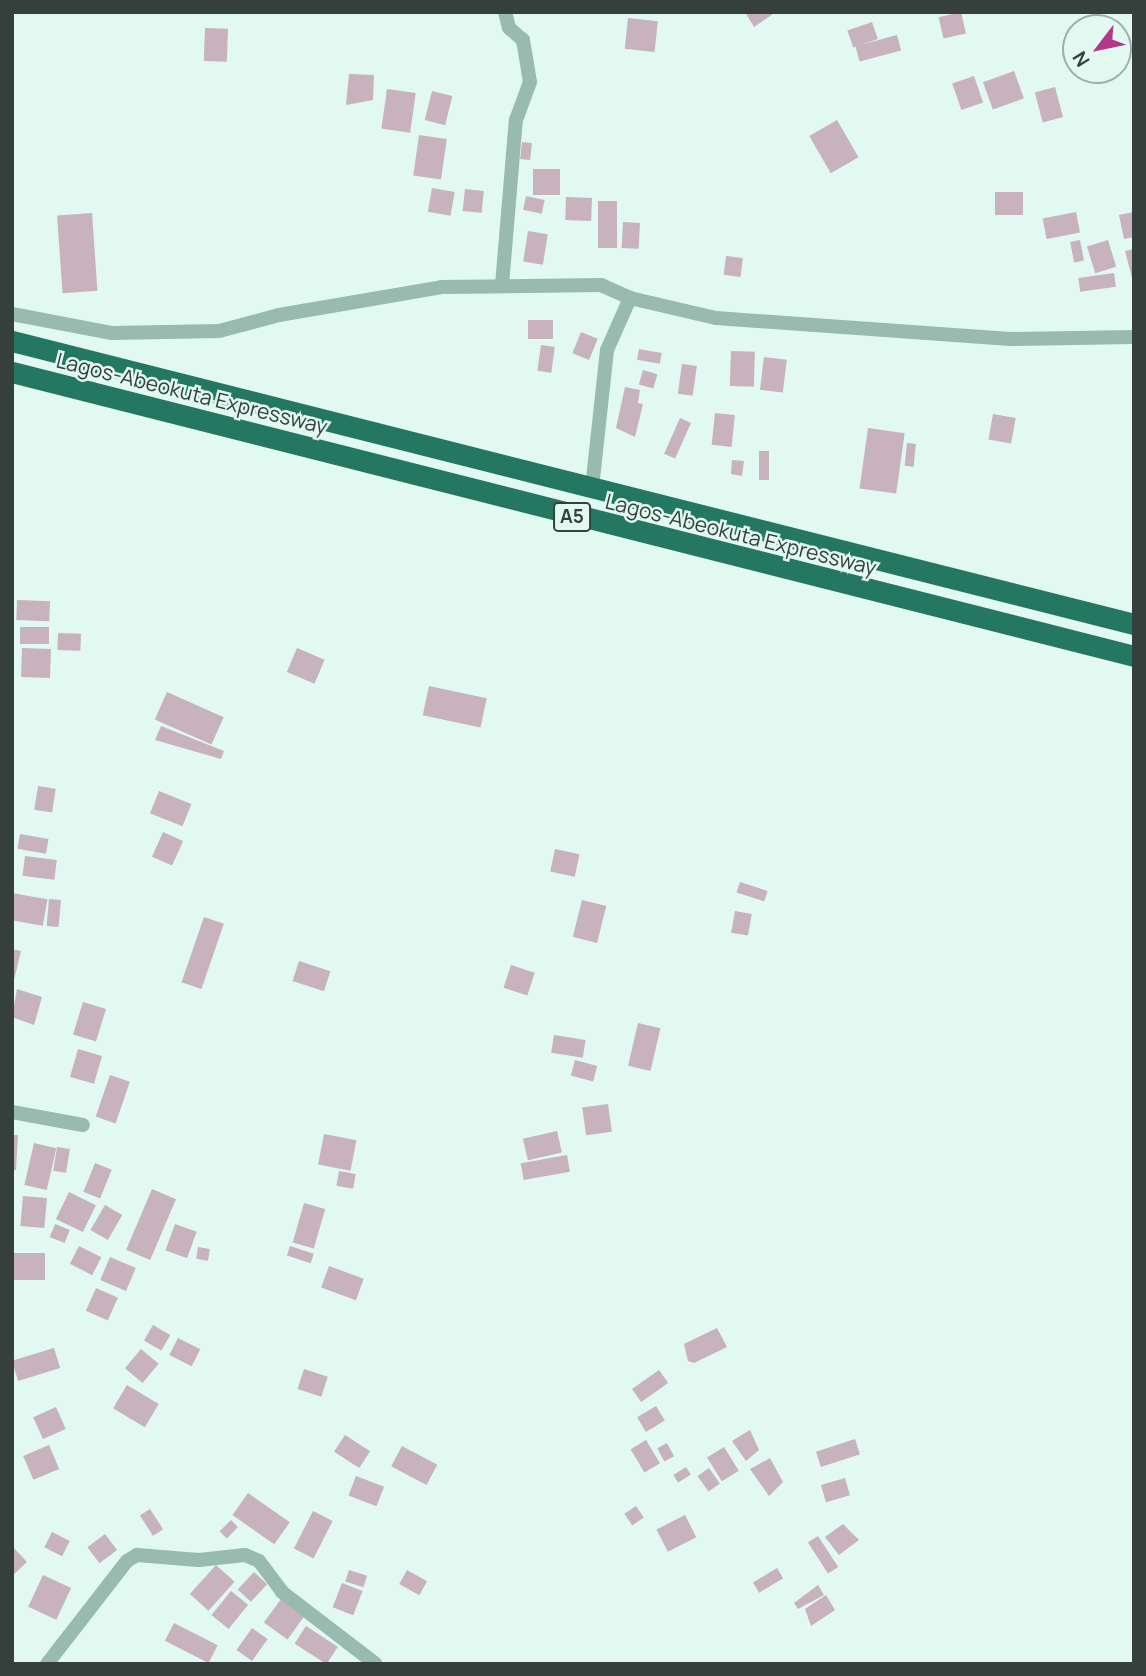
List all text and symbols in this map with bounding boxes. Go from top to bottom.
north arrow [1062,14,1132,84]
text: N [1066,46,1096,72]
street label: Lagos-Abeokuta Expressway [54,347,330,439]
street label: Lagos-Abeokuta Expressway [603,488,879,580]
road number: A5 [553,502,591,532]

